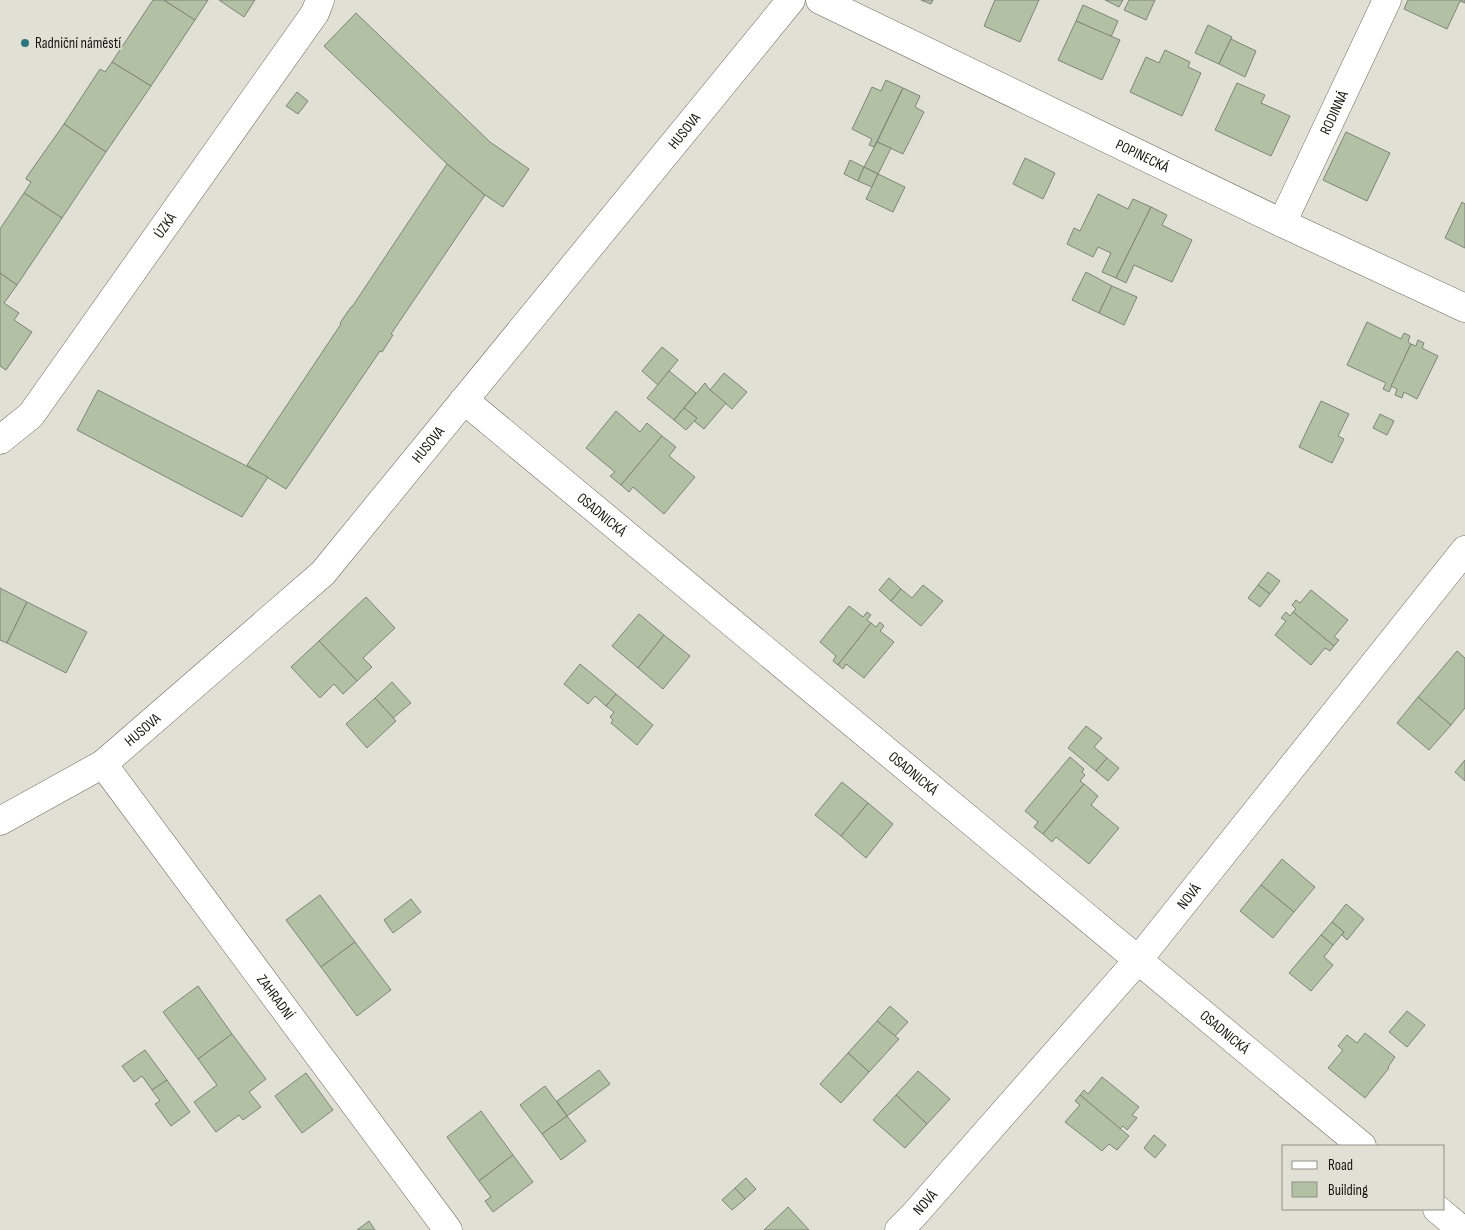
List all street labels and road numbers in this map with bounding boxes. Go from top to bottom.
street label: RODINNÁ [1315,87,1353,138]
street label: HUSOVA [664,108,705,153]
street label: POPINECKÁ [1112,135,1173,177]
street label: ÚZKÁ [149,208,181,242]
street label: HUSOVA [407,422,449,467]
street label: OSADNICKÁ [573,488,631,541]
street label: HUSOVA [121,709,165,751]
street label: OSADNICKÁ [885,747,942,800]
street label: NOVÁ [1173,879,1205,913]
street label: ZAHRADNÍ [253,971,299,1023]
street label: OSADNICKÁ [1196,1006,1254,1058]
street label: NOVÁ [909,1185,942,1219]

